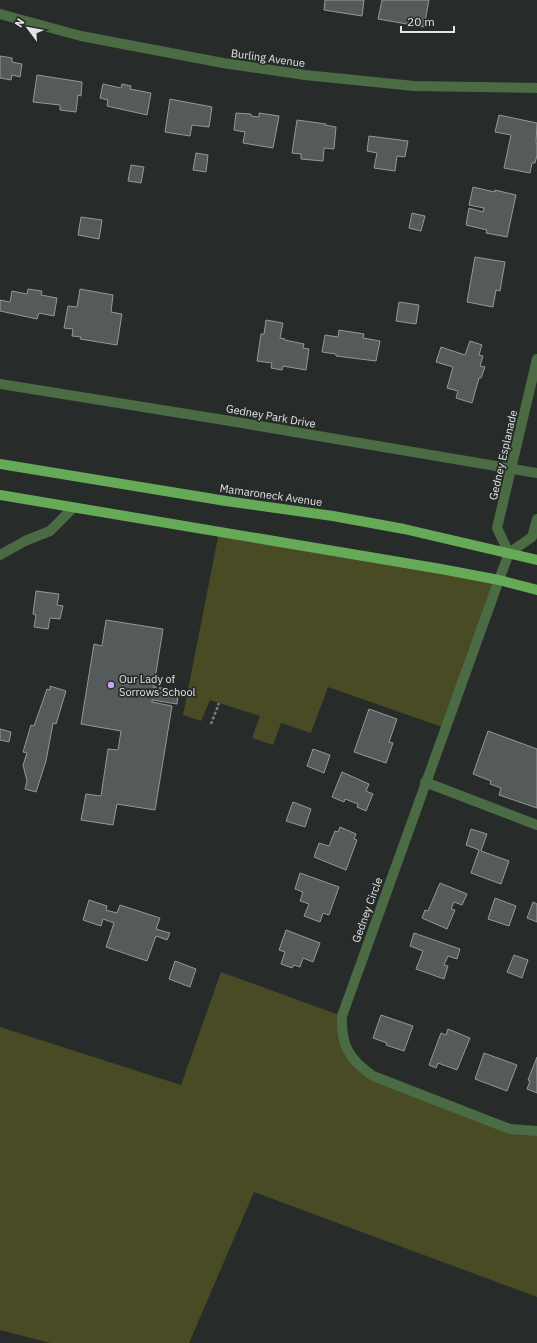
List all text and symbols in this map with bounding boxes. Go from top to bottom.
north arrow [8,8,48,48]
scale bar [401,8,454,34]
text: 20 m [407,14,435,29]
text: N [11,16,28,30]
street label: Burling Avenue [230,46,306,70]
street label: Gedney Park Drive [225,401,317,431]
street label: Gedney Esplanade [486,409,520,501]
street label: Mamaroneck Avenue [219,481,323,509]
place label: Our Lady of Sorrows School [119,672,196,699]
marker: Our Lady of Sorrows School [106,680,116,690]
street label: Gedney Circle [349,875,385,945]

